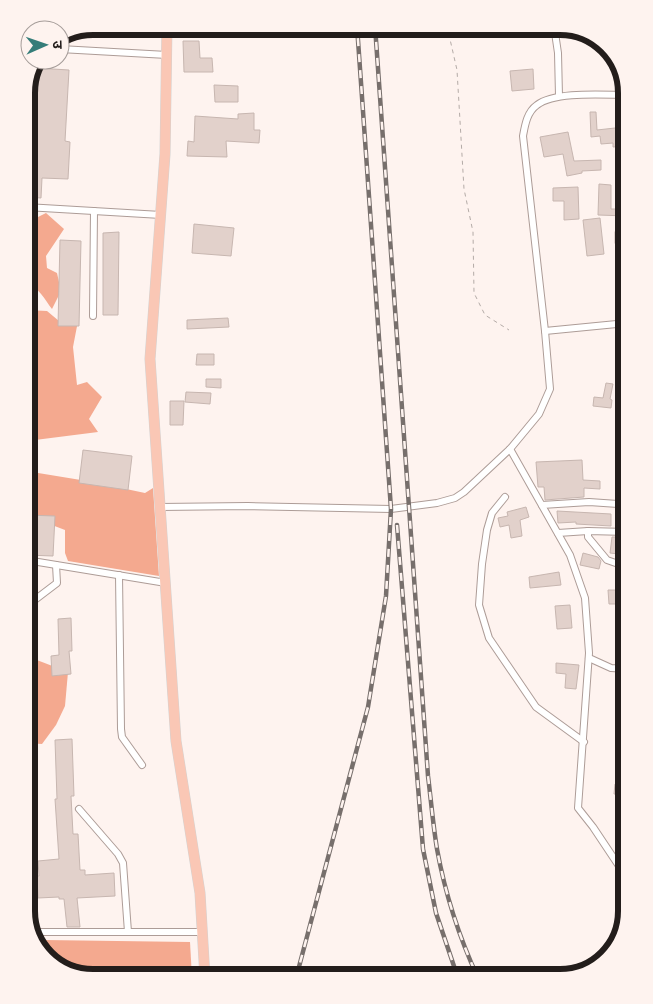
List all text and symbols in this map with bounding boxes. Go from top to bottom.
north arrow [20,20,70,70]
text: उ [49,40,66,50]

